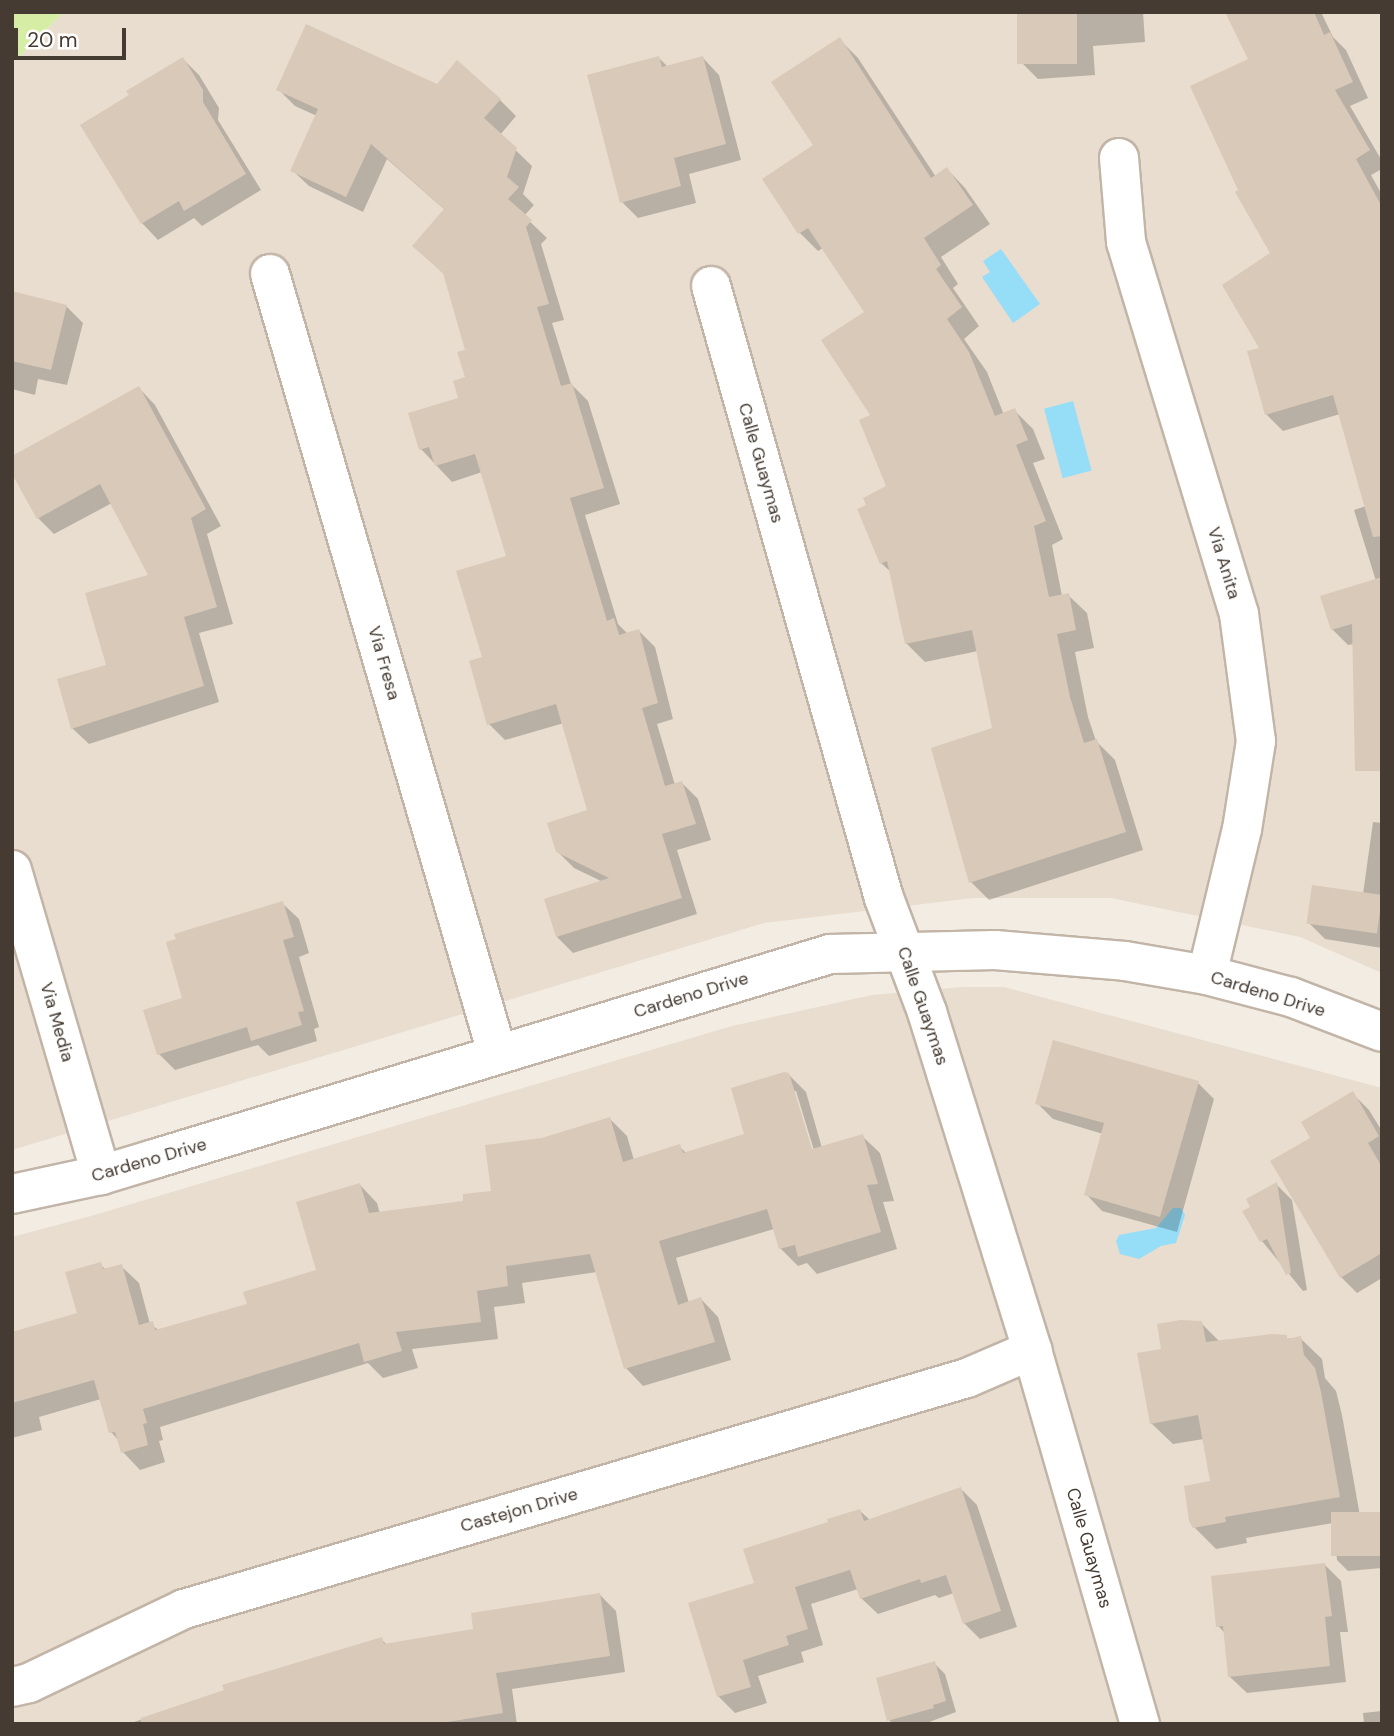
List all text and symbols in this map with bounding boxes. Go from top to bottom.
scale bar [18,14,130,58]
text: 20 m [27,26,78,54]
street label: Calle Guaymas [734,400,788,526]
street label: Via Anita [1203,524,1245,602]
street label: Via Fresa [363,624,405,702]
street label: Calle Guaymas [893,944,953,1068]
street label: Cardeno Drive [1208,966,1328,1022]
street label: Cardeno Drive [631,967,751,1023]
street label: Via Media [35,980,79,1064]
street label: Cardeno Drive [89,1133,209,1187]
street label: Castejon Drive [458,1483,580,1537]
street label: Calle Guaymas [1062,1485,1116,1611]

